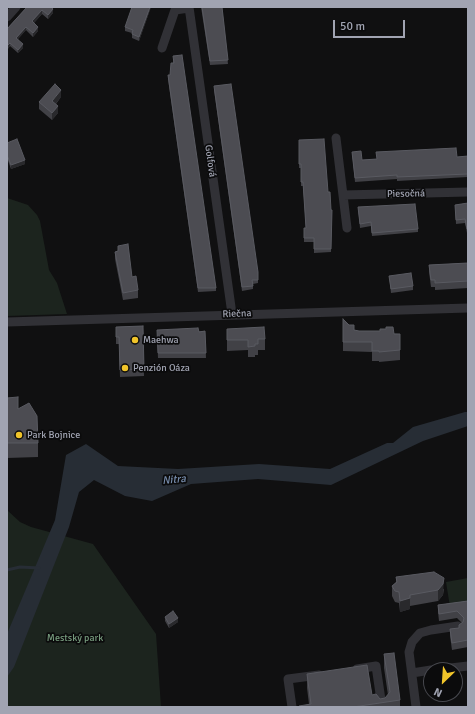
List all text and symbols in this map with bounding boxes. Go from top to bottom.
scale bar [335,12,407,38]
text: 50 m [340,19,365,34]
street label: Golfová [202,144,218,178]
street label: Piesočná [387,188,425,200]
street label: Riečna [222,307,252,321]
place label: Maehwa [143,334,179,346]
marker: Maehwa [130,335,140,345]
place label: Penzión Oáza [133,362,190,374]
marker: Penzión Oáza [120,363,130,373]
place label: Park Bojnice [27,429,80,441]
marker: Park Bojnice [14,430,24,440]
water label: Nitra [162,472,186,488]
park label: Mestský park [47,632,103,644]
north arrow [423,662,463,702]
text: N [432,685,444,700]

